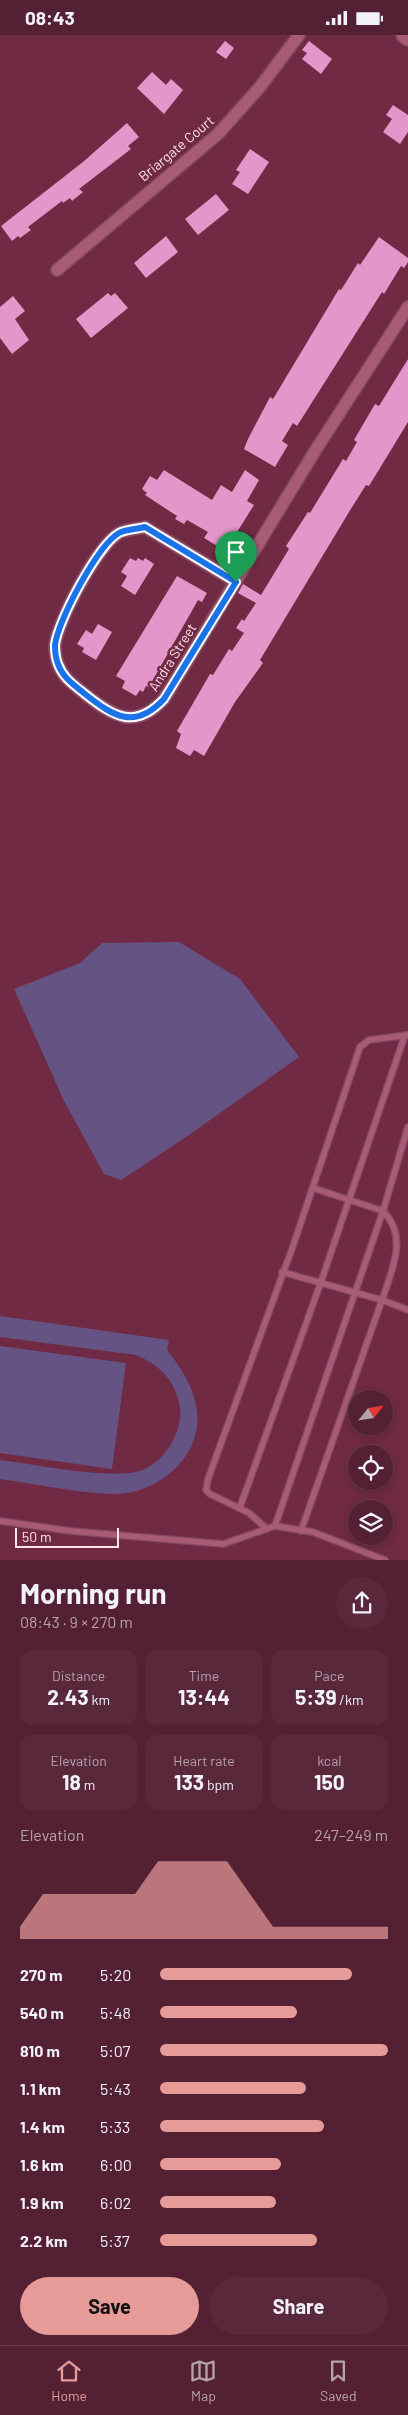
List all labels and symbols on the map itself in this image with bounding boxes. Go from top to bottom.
street label: Briargate Court [135,112,217,184]
pin [215,531,257,582]
street label: Andra Street [144,620,200,694]
north arrow [348,1390,392,1435]
scale bar [15,1525,119,1548]

